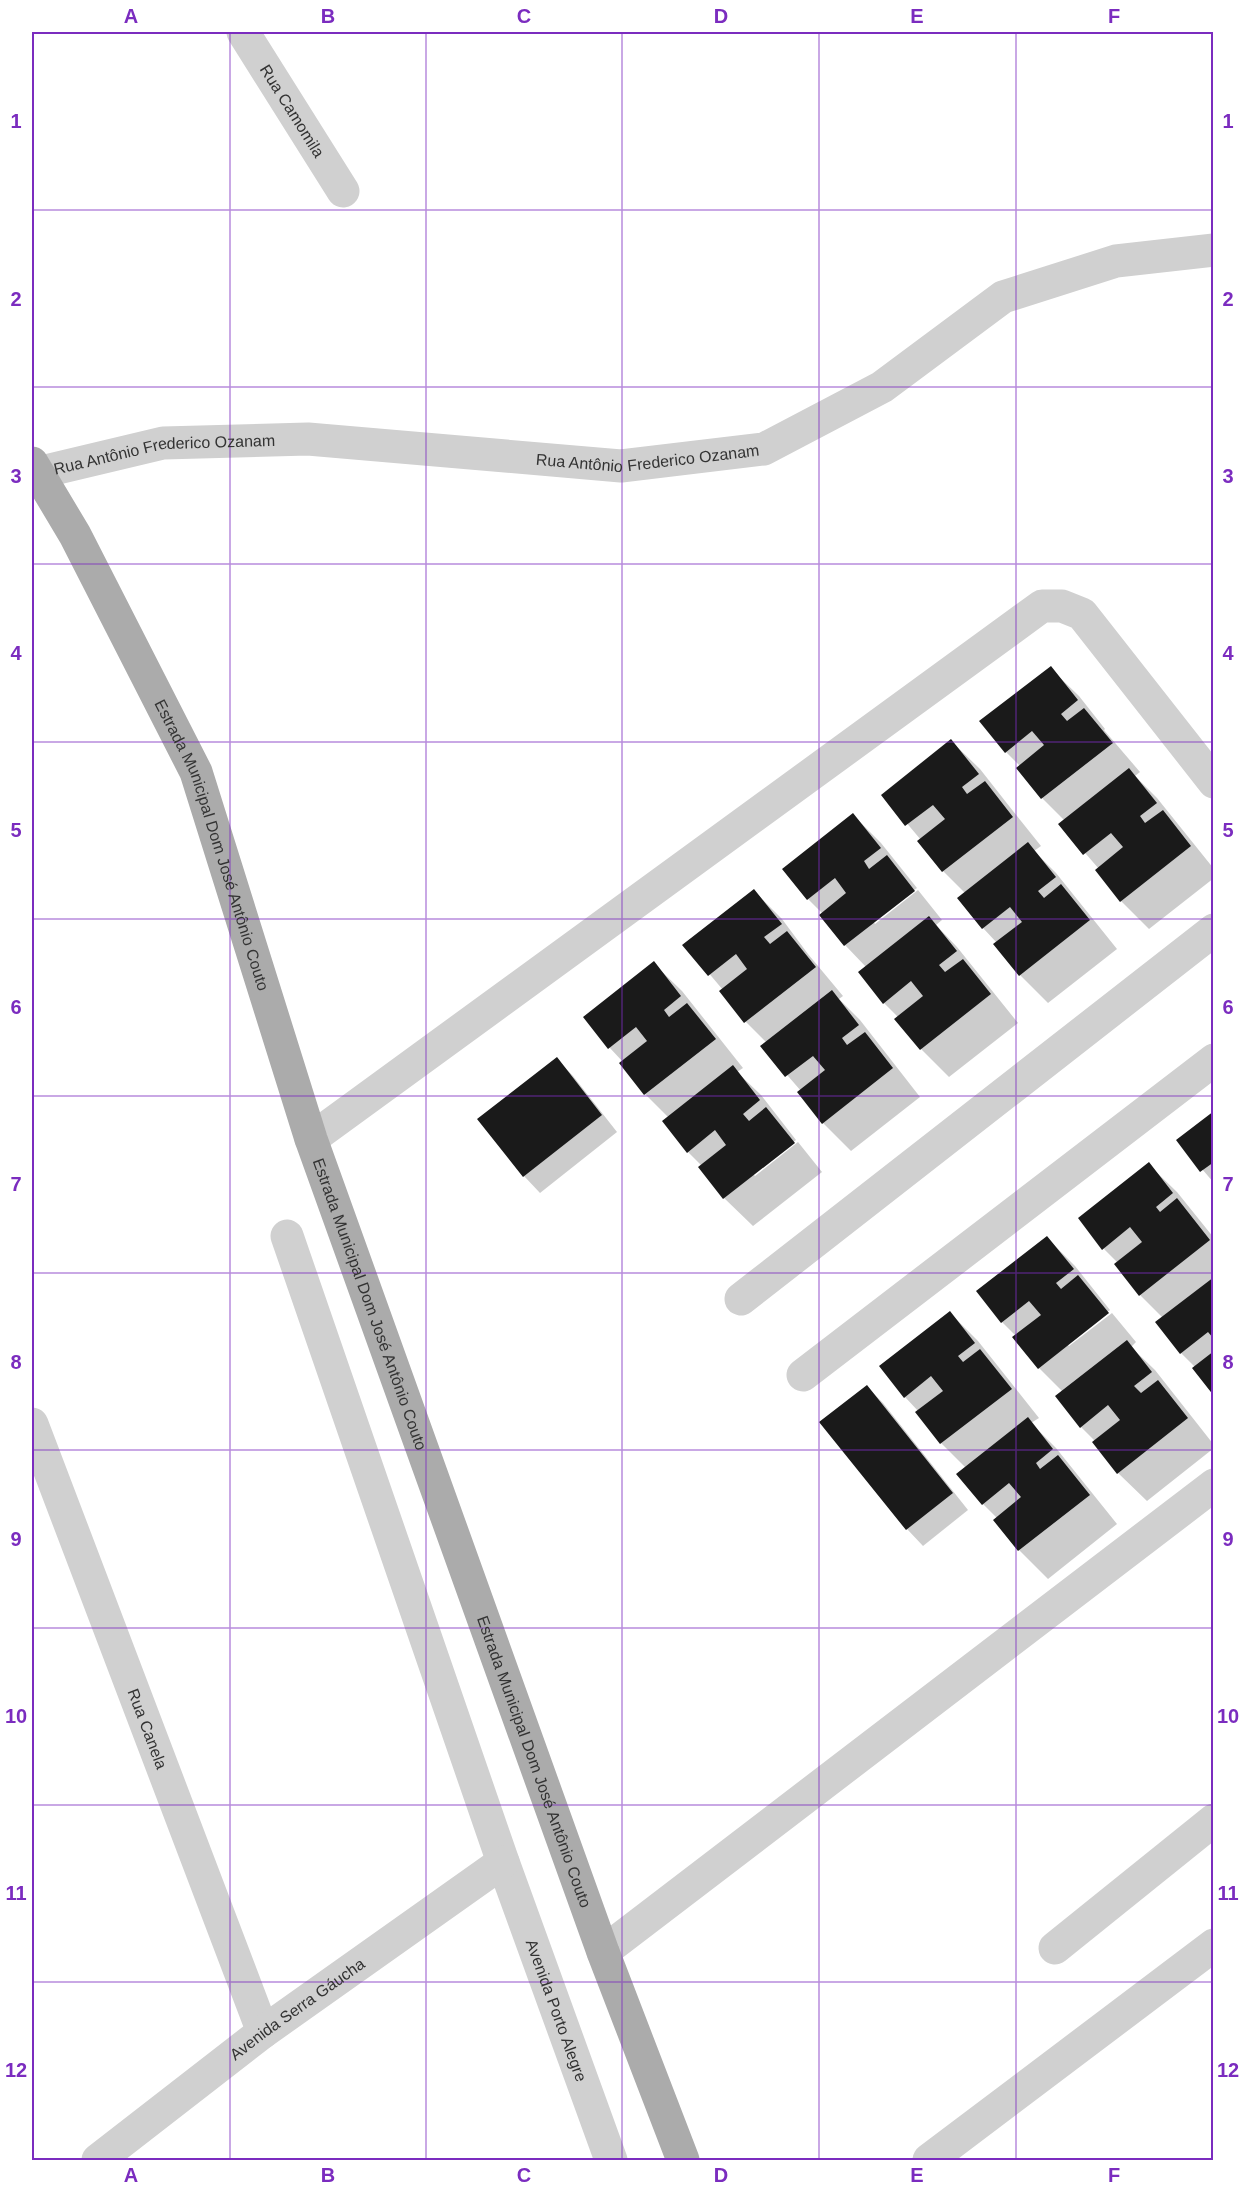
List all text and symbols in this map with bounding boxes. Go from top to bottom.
text: A [124,5,138,27]
text: B [321,5,335,27]
text: C [517,5,531,27]
text: D [714,5,728,27]
text: E [910,5,924,27]
text: F [1108,5,1120,27]
street label: Rua Camomila [257,62,328,160]
text: 1 [10,110,22,132]
text: 1 [1222,110,1234,132]
text: 2 [10,288,22,310]
text: 2 [1222,288,1234,310]
street label: Rua Antônio Frederico Ozanam [52,432,275,478]
street label: Rua Antônio Frederico Ozanam [535,442,760,475]
text: 3 [10,465,22,487]
text: 3 [1222,465,1234,487]
text: 4 [10,642,22,664]
text: 4 [1222,642,1234,664]
street label: Estrada Municipal Dom José Antônio Couto [151,697,272,993]
text: 5 [10,819,22,841]
text: 5 [1222,819,1234,841]
text: 6 [10,996,22,1018]
text: 6 [1222,996,1234,1018]
street label: Estrada Municipal Dom José Antônio Couto [310,1156,430,1453]
text: 7 [10,1173,22,1195]
text: 7 [1222,1173,1234,1195]
text: 8 [10,1351,22,1373]
text: 8 [1222,1351,1234,1373]
text: 9 [10,1528,22,1550]
text: 9 [1222,1528,1234,1550]
street label: Estrada Municipal Dom José Antônio Couto [474,1613,594,1910]
street label: Rua Canela [124,1686,170,1772]
text: 10 [5,1705,27,1727]
text: 10 [1217,1705,1239,1727]
text: 11 [5,1882,27,1904]
text: 11 [1217,1882,1239,1904]
street label: Avenida Porto Alegre [523,1937,590,2084]
street label: Avenida Serra Gáucha [227,1955,368,2063]
text: 12 [5,2059,27,2081]
text: 12 [1217,2059,1239,2081]
text: A [124,2164,138,2186]
text: B [321,2164,335,2186]
text: C [517,2164,531,2186]
text: D [714,2164,728,2186]
text: E [910,2164,924,2186]
text: F [1108,2164,1120,2186]

